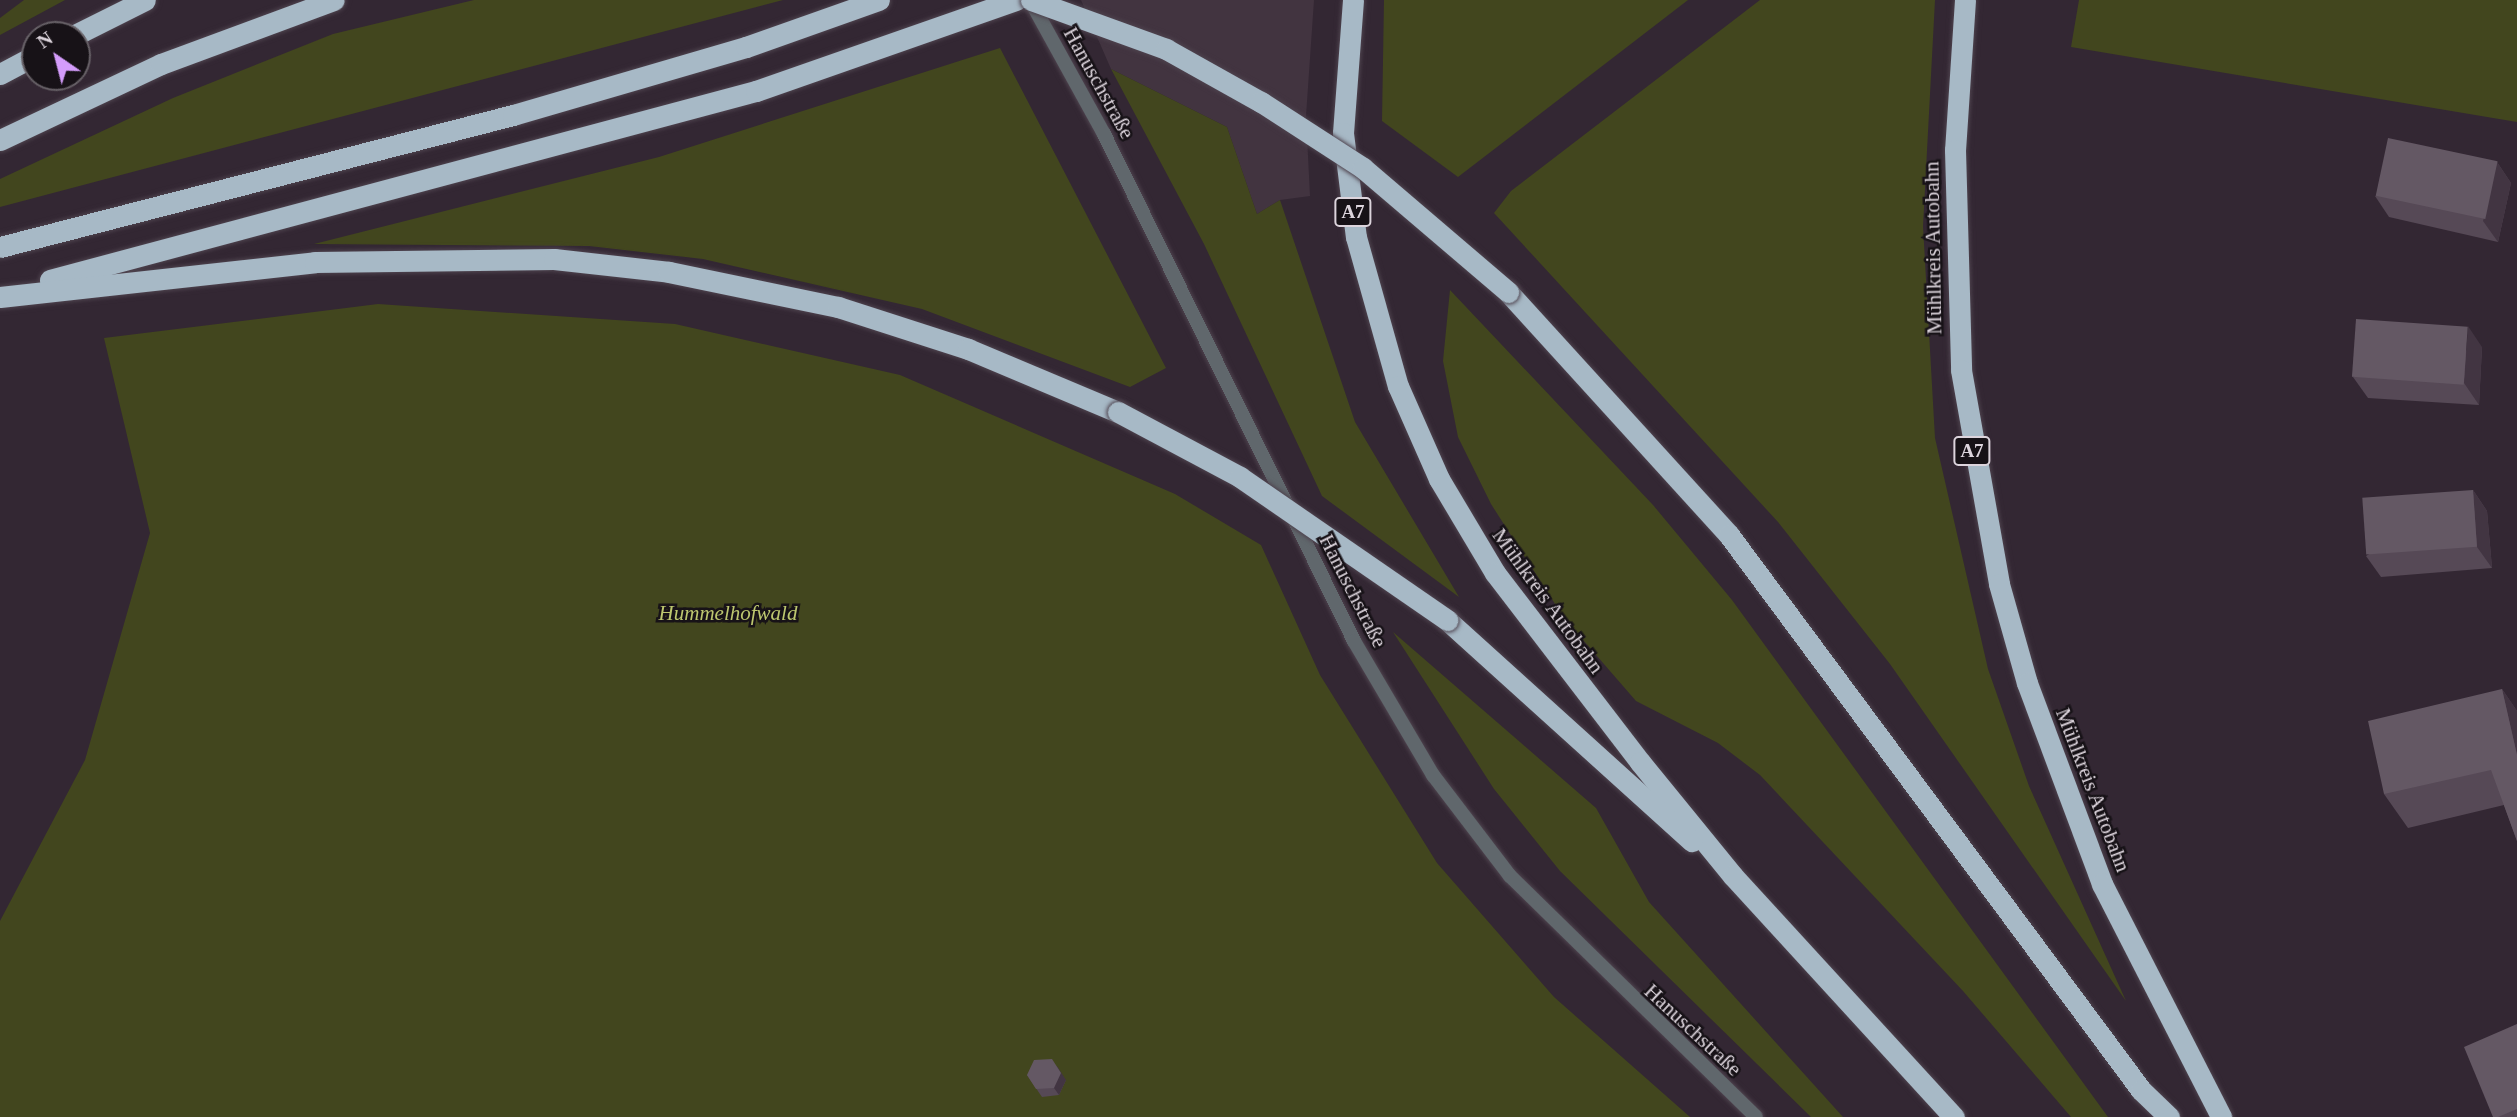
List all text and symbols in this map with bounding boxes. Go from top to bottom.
north arrow [21,21,91,91]
street label: Hanuschstraße [1058,23,1140,143]
text: N [33,27,56,53]
street label: Mühlkreis Autobahn [1919,161,1947,335]
road number: A7 [1334,196,1372,228]
road number: A7 [1953,436,1991,466]
street label: Mühlkreis Autobahn [1487,523,1609,679]
street label: Hanuschstraße [1314,530,1392,652]
park label: Hummelhofwald [659,600,797,626]
street label: Mühlkreis Autobahn [2050,704,2136,876]
street label: Hanuschstraße [1639,979,1747,1081]

